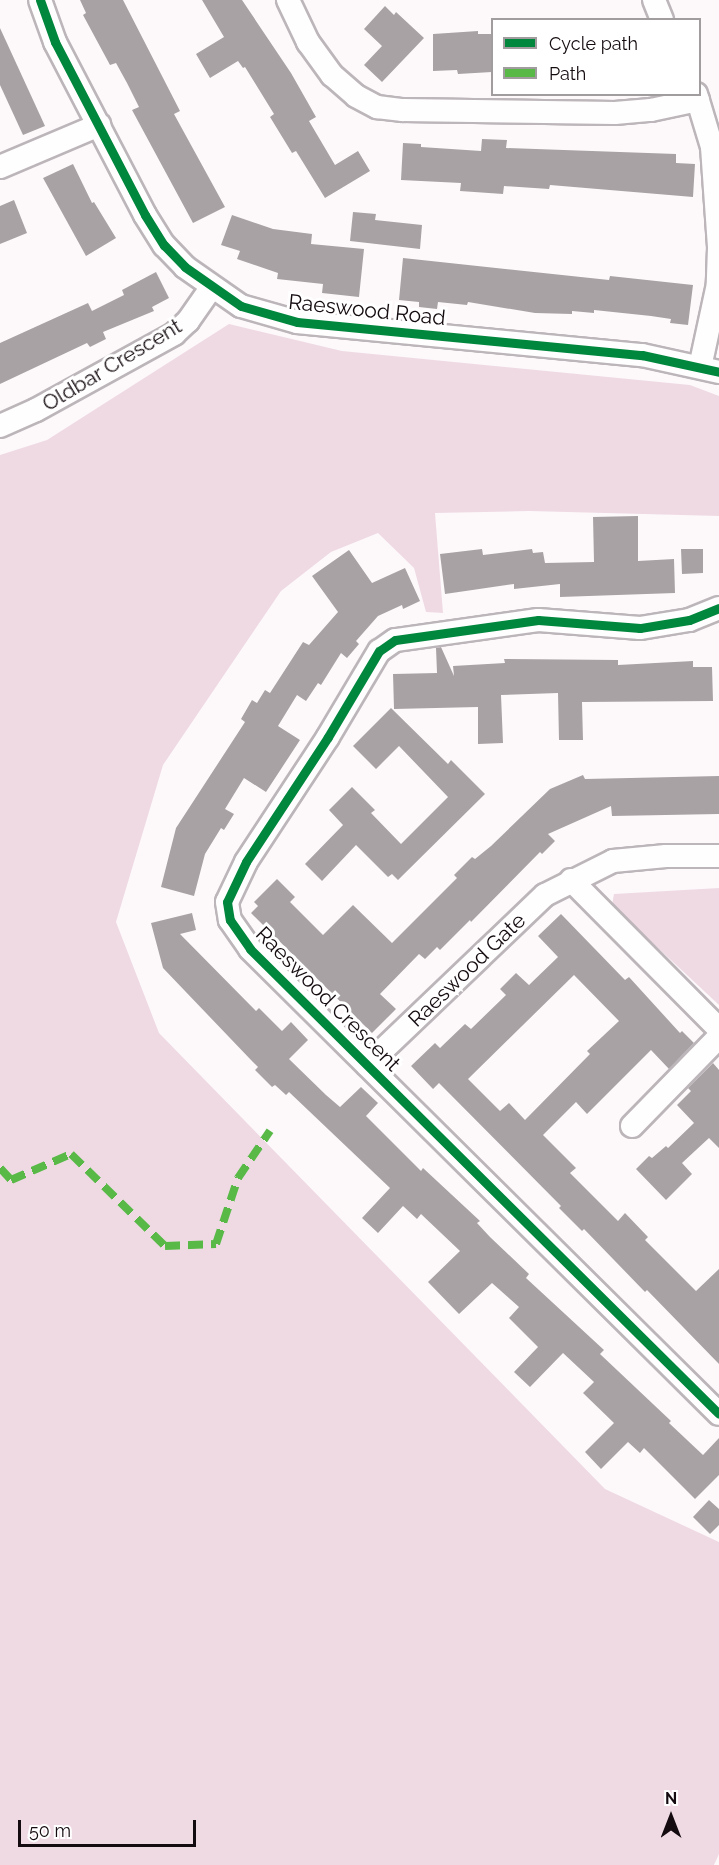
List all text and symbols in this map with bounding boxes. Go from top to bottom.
legend [491,18,701,96]
text: Cycle path [549,33,638,54]
text: Path [549,63,586,84]
street label: Raeswood Road [287,289,447,331]
street label: Oldbar Crescent [38,313,186,417]
street label: Raeswood Gate [403,908,531,1032]
street label: Raeswood Crescent [250,921,406,1077]
north arrow [641,1787,701,1847]
text: N [665,1789,677,1808]
scale bar [21,1808,200,1846]
text: 50 m [29,1820,71,1841]

